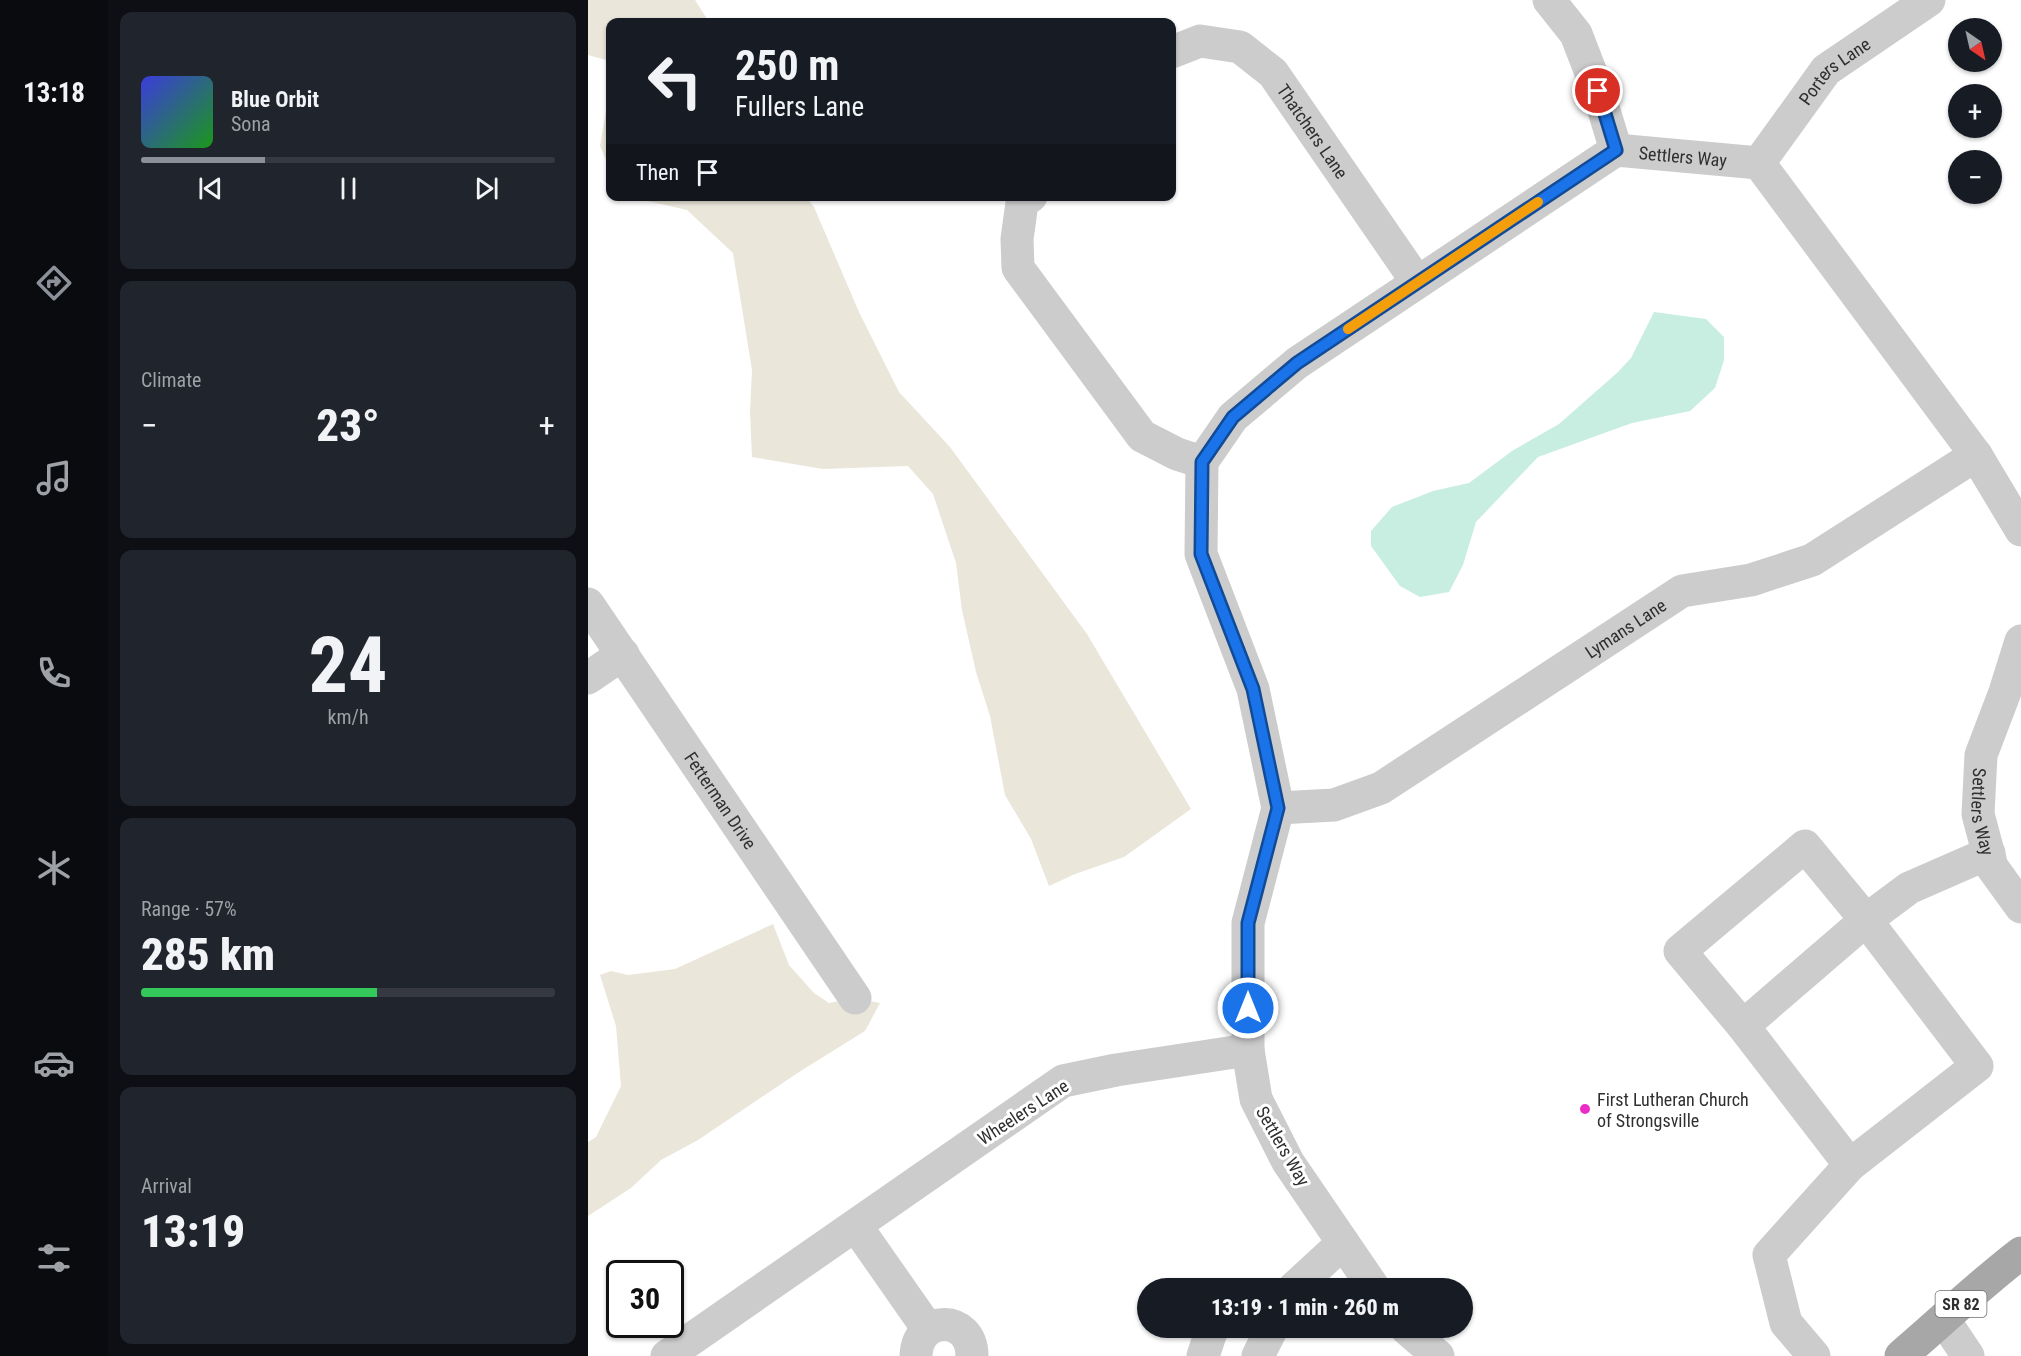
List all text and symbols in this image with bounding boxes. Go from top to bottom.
north arrow [1948,18,2002,72]
map controls [1948,18,2002,204]
street label: Porters Lane [1794,33,1874,109]
text: 250 m [735,41,840,90]
icon: left [636,42,714,120]
pin [1572,65,1623,116]
icon: arrive [1581,74,1614,107]
text: 13:18 [23,77,85,109]
street label: Thatchers Lane [1273,80,1353,182]
button: + [1948,84,2002,138]
text: Blue Orbit [231,87,319,112]
text: Fullers Lane [735,91,864,123]
text: Sona [231,112,271,136]
street label: Settlers Way [1638,142,1728,171]
button: − [1948,150,2002,204]
icon: arrive [691,156,724,189]
text: Then [636,160,679,185]
icon: previous [194,172,227,205]
icon: pause [332,172,365,205]
icon: next [470,172,503,205]
icon: directions [33,262,75,304]
text: Climate [141,368,201,392]
text: 23° [316,399,380,452]
text: − [141,406,158,445]
text: + [539,406,555,445]
icon: music [33,457,75,499]
street label: Lymans Lane [1581,594,1670,662]
text: 24 [309,620,387,711]
icon: phone [33,652,75,694]
text: km/h [327,705,369,729]
street label: Fetterman Drive [681,748,761,853]
street label: Settlers Way [1967,767,1999,858]
icon: climate [33,847,75,889]
text: Range · 57% [141,897,237,921]
text: 285 km [141,928,275,981]
position arrow [1216,976,1280,1040]
icon: car [33,1042,75,1084]
street label: Wheelers Lane [974,1075,1072,1149]
place label: First Lutheran Church of Strongsville [1597,1089,1749,1131]
marker: First Lutheran Church of Strongsville [1578,1102,1592,1116]
street label: Settlers Way [1252,1103,1314,1190]
text: Arrival [141,1174,192,1198]
text: 13:19 [141,1205,245,1258]
icon: filters [33,1237,75,1279]
speed limit sign: 30 [606,1260,684,1338]
road number: SR 82 [1936,1291,1986,1317]
text: 13:19 · 1 min · 260 m [1211,1295,1399,1320]

